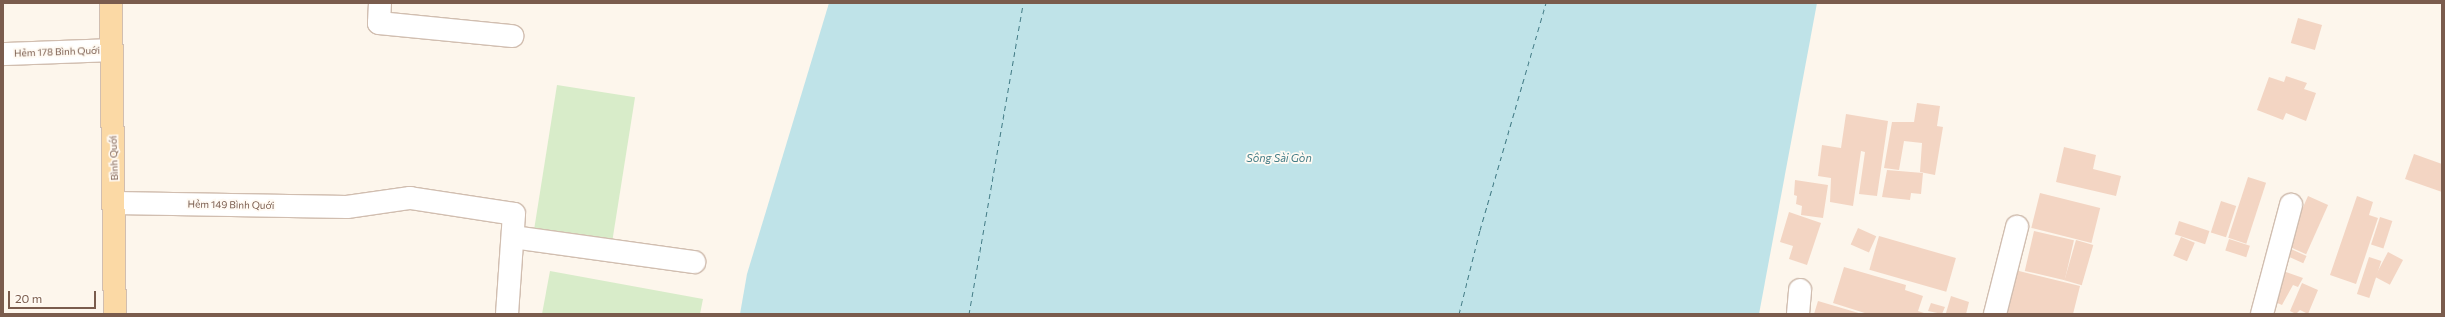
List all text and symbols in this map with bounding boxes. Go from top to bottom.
street label: Hẻm 178 Bình Quới [14,45,100,59]
street label: Bình Quới [107,135,121,181]
water label: Sông Sài Gòn [1246,151,1312,165]
street label: Hẻm 149 Bình Quới [188,198,274,212]
scale bar [10,283,98,309]
text: 20 m [15,291,42,305]

